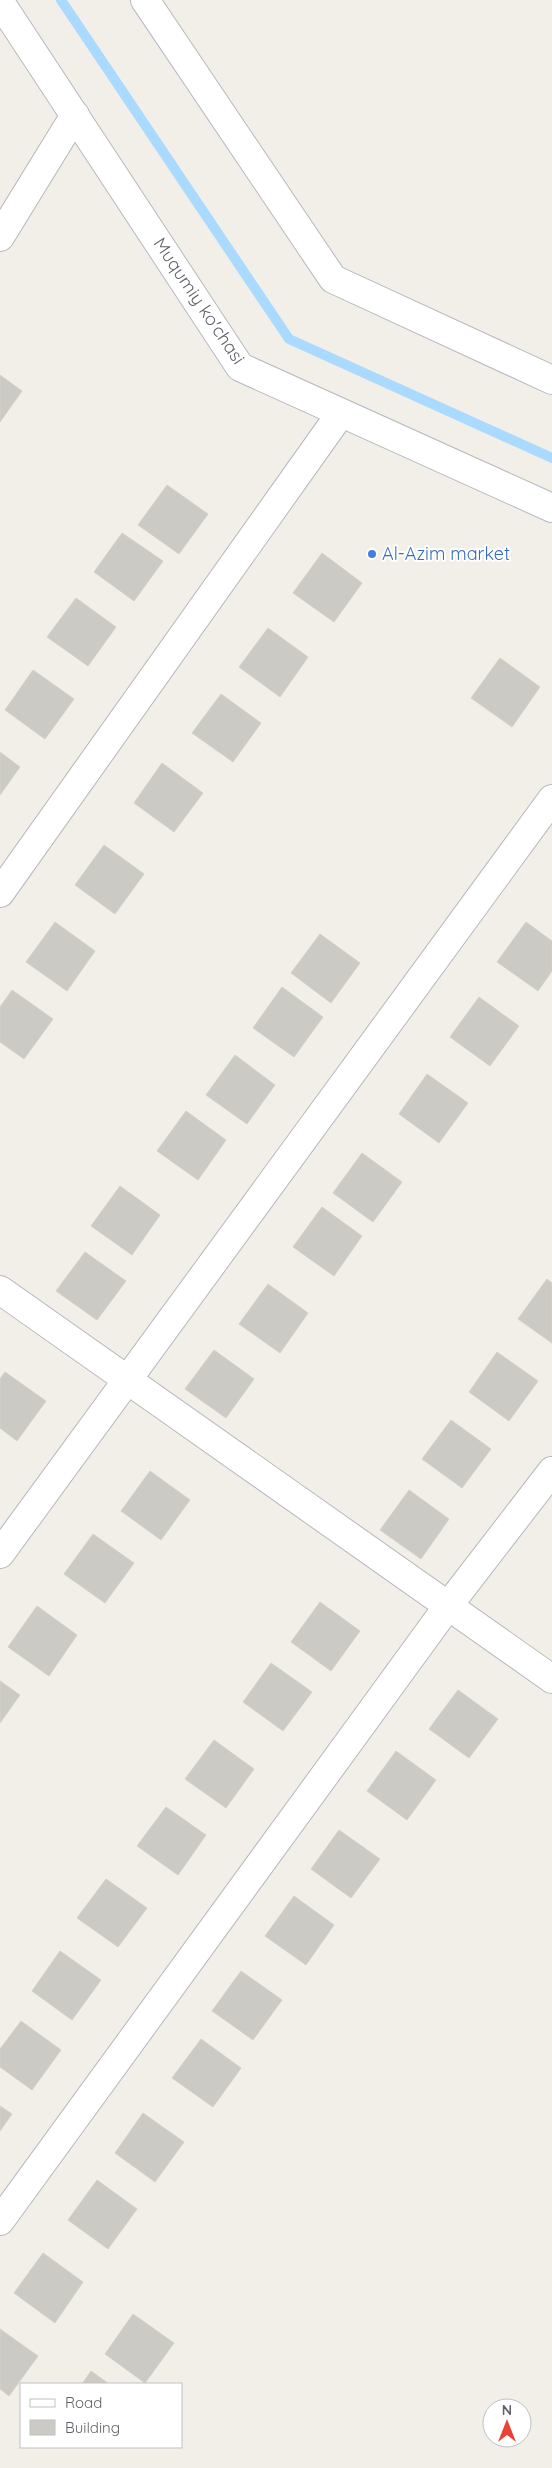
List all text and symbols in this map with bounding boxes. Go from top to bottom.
street label: Muqumiy ko'chasi [148,233,250,369]
place label: Al-Azim market [382,542,510,565]
marker: Al-Azim market [366,548,378,560]
legend [20,2383,182,2448]
text: Road [65,2393,102,2412]
north arrow [482,2398,532,2448]
text: N [502,2401,512,2419]
text: Building [65,2418,120,2437]

